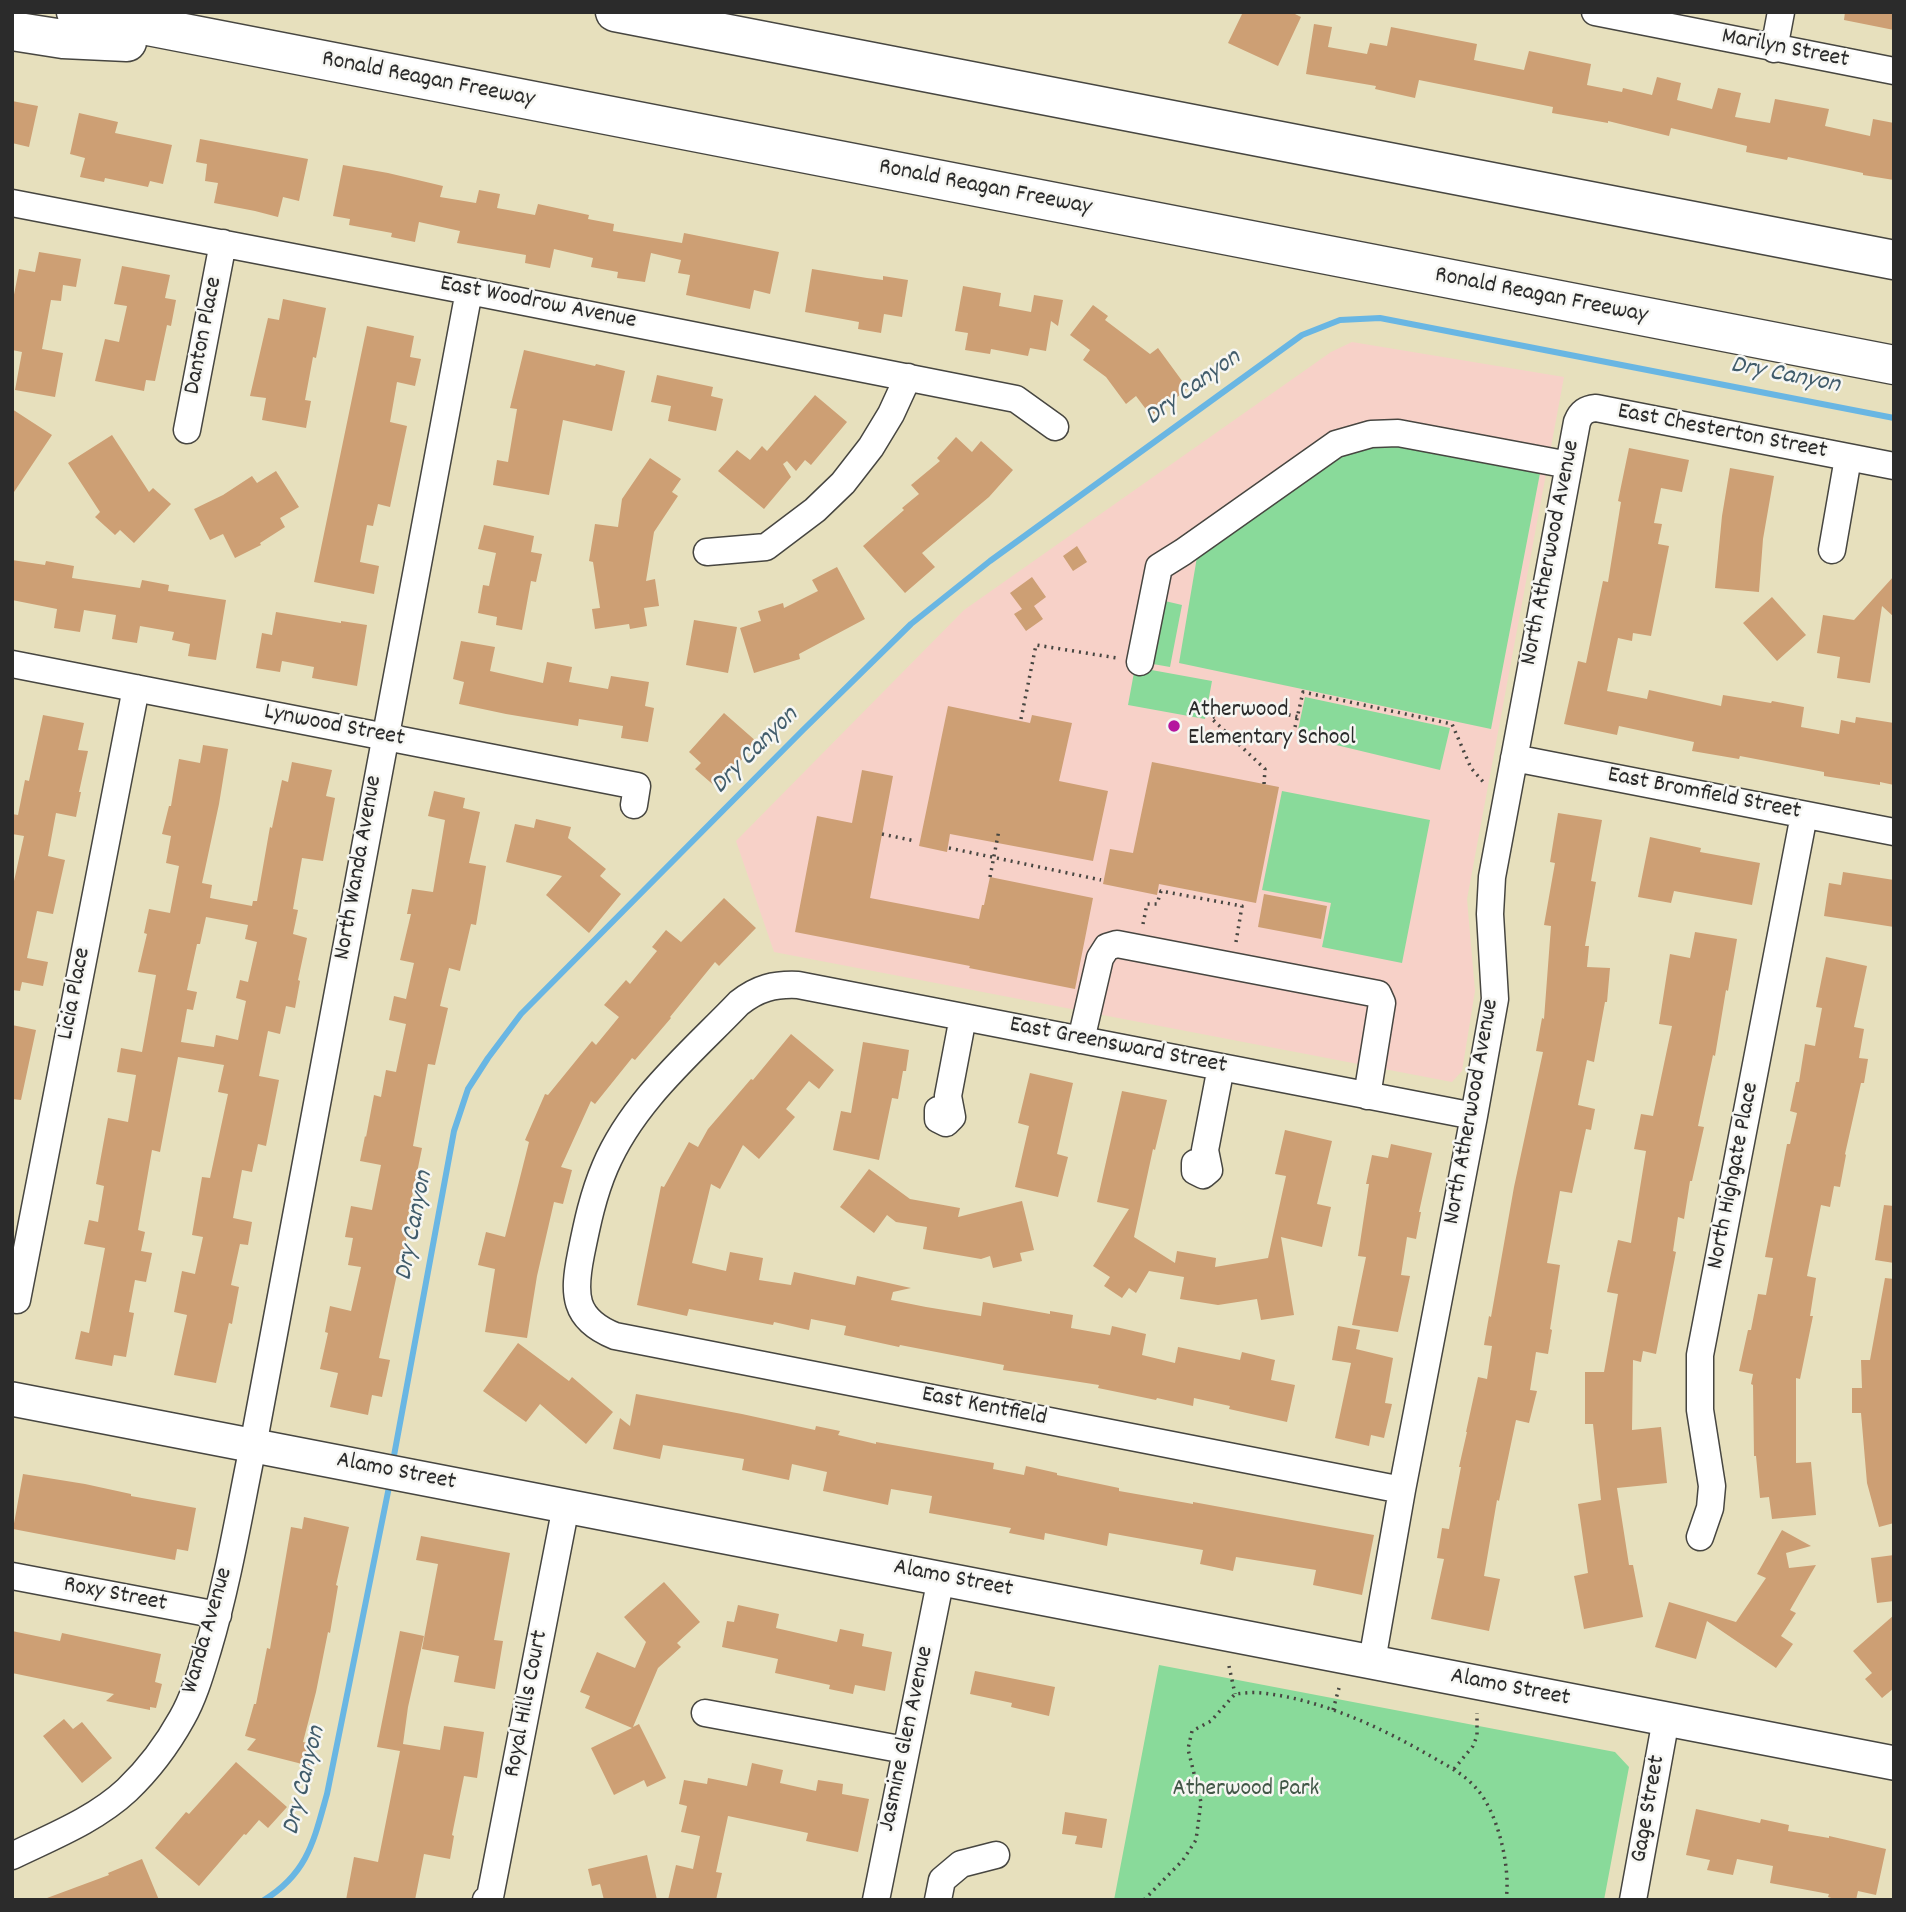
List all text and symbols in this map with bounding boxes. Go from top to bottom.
street label: Marilyn Street [1719,24,1851,76]
street label: Ronald Reagan Freeway [319,46,537,116]
street label: Ronald Reagan Freeway [876,154,1094,224]
street label: Ronald Reagan Freeway [1432,262,1650,332]
street label: East Woodrow Avenue [437,271,639,337]
street label: Danton Place [180,275,230,397]
water label: Dry Canyon [1140,344,1248,434]
water label: Dry Canyon [1728,351,1842,403]
street label: East Chesterton Street [1615,399,1829,467]
street label: North Atherwood Avenue [1516,438,1588,668]
place label: Atherwood Elementary School [1188,698,1356,754]
street label: Lynwood Street [261,699,407,755]
water label: Dry Canyon [706,702,806,802]
marker: Atherwood Elementary School [1166,718,1182,734]
street label: East Bromfield Street [1605,762,1803,828]
street label: North Wanda Avenue [330,774,390,962]
street label: Licia Place [53,946,99,1042]
street label: North Atherwood Avenue [1439,997,1507,1227]
street label: East Greensward Street [1007,1012,1229,1082]
street label: North Highgate Place [1703,1080,1767,1272]
water label: Dry Canyon [390,1169,442,1283]
street label: East Kentfield [919,1382,1049,1434]
street label: Alamo Street [334,1447,458,1499]
street label: Alamo Street [891,1554,1015,1606]
street label: Wanda Avenue [177,1565,241,1697]
street label: Roxy Street [61,1572,169,1620]
street label: Royal Hills Court [500,1628,556,1780]
street label: Jasmine Glen Avenue [874,1644,942,1834]
street label: Alamo Street [1448,1663,1572,1715]
water label: Dry Canyon [277,1724,335,1838]
street label: Gage Street [1626,1753,1674,1865]
park label: Atherwood Park [1173,1777,1319,1805]

